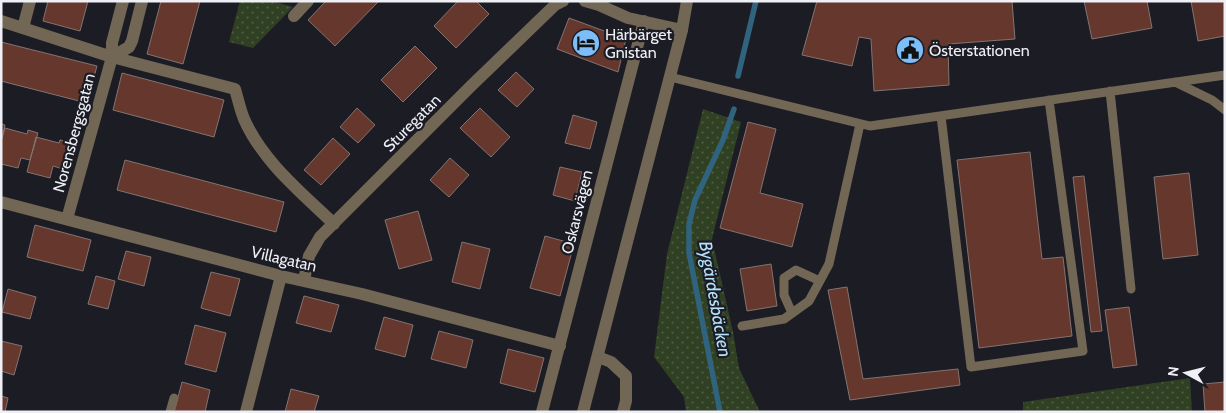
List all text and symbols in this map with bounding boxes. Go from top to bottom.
place label: Härbärget Gnistan [605,25,673,62]
hotel icon: Härbärget Gnistan [571,28,601,58]
public building icon: Österstationen [895,35,925,65]
place label: Österstationen [929,41,1030,60]
street label: Norensbergsgatan [49,71,99,195]
street label: Sturegatan [379,90,445,156]
street label: Oskarsvägen [557,168,597,256]
water label: Bygärdesbäcken [694,239,736,359]
street label: Villagatan [249,242,319,276]
north arrow [1161,348,1211,398]
text: N [1164,365,1183,377]

